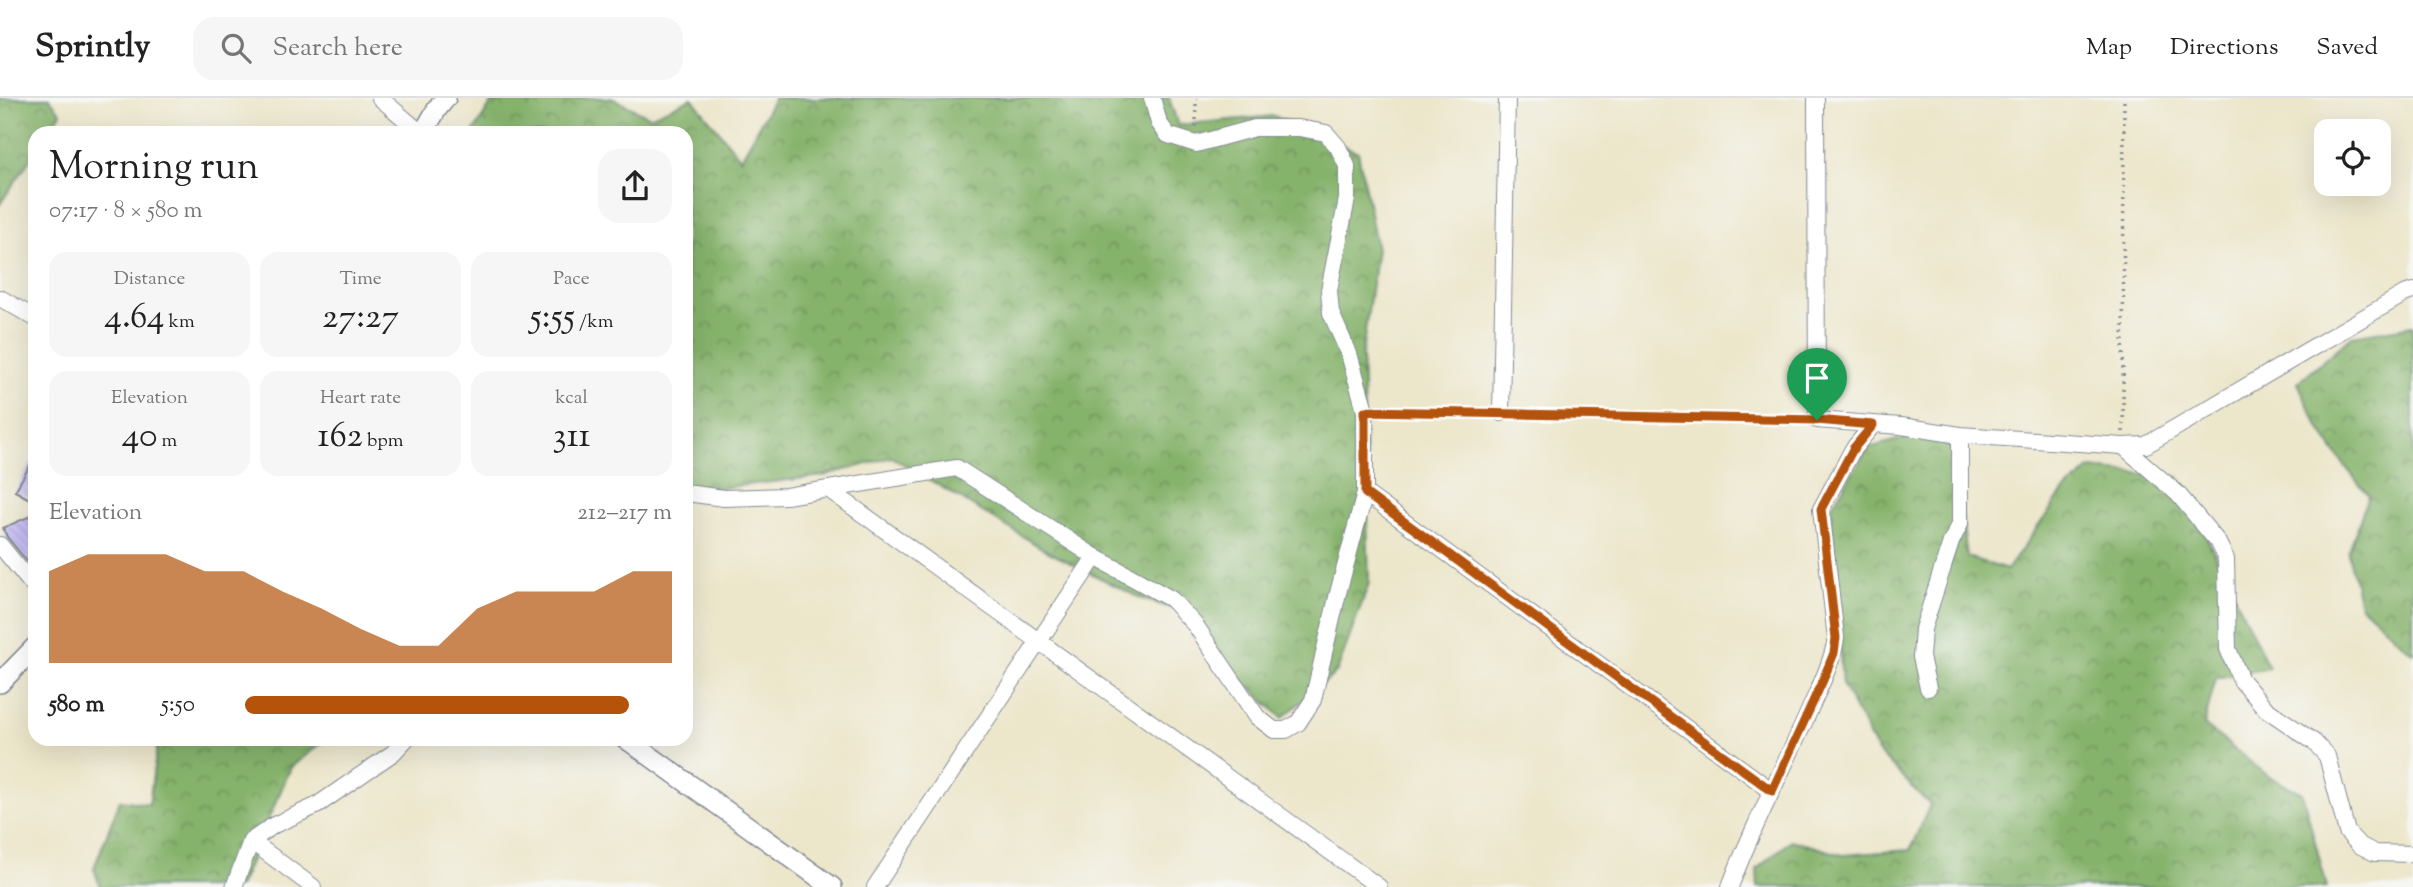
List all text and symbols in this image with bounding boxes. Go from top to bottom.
search box [193,17,683,80]
text: Sprintly [35,24,151,72]
icon: search [217,29,255,67]
text: Search here [273,30,403,67]
text: Map [2086,31,2132,65]
text: Directions [2170,31,2278,65]
text: Saved [2316,31,2378,65]
map controls [2314,119,2391,196]
button: locate [2314,119,2391,196]
text: Morning run [49,142,259,196]
button: share [598,149,672,223]
text: 07:17 · 8 × 580 m [49,195,202,228]
text: Distance [114,266,185,293]
text: Time [339,266,382,293]
text: Pace [553,266,590,293]
text: 4.64 [104,293,165,344]
text: 27:27 [322,293,399,344]
text: 5:55 [530,293,575,344]
text: km [165,309,195,336]
text: /km [575,309,613,336]
pin [1787,348,1847,420]
icon: arrive [1798,359,1836,397]
text: Elevation [111,385,188,412]
text: Heart rate [320,385,401,412]
text: kcal [555,385,588,412]
text: 40 [122,412,158,463]
text: 162 [318,412,363,463]
text: 311 [553,412,590,463]
text: m [158,428,177,455]
text: bpm [363,428,403,455]
text: Elevation [49,497,142,530]
text: 212–217 m [577,497,672,530]
text: 580 m [49,689,104,722]
text: 5:50 [161,689,195,722]

